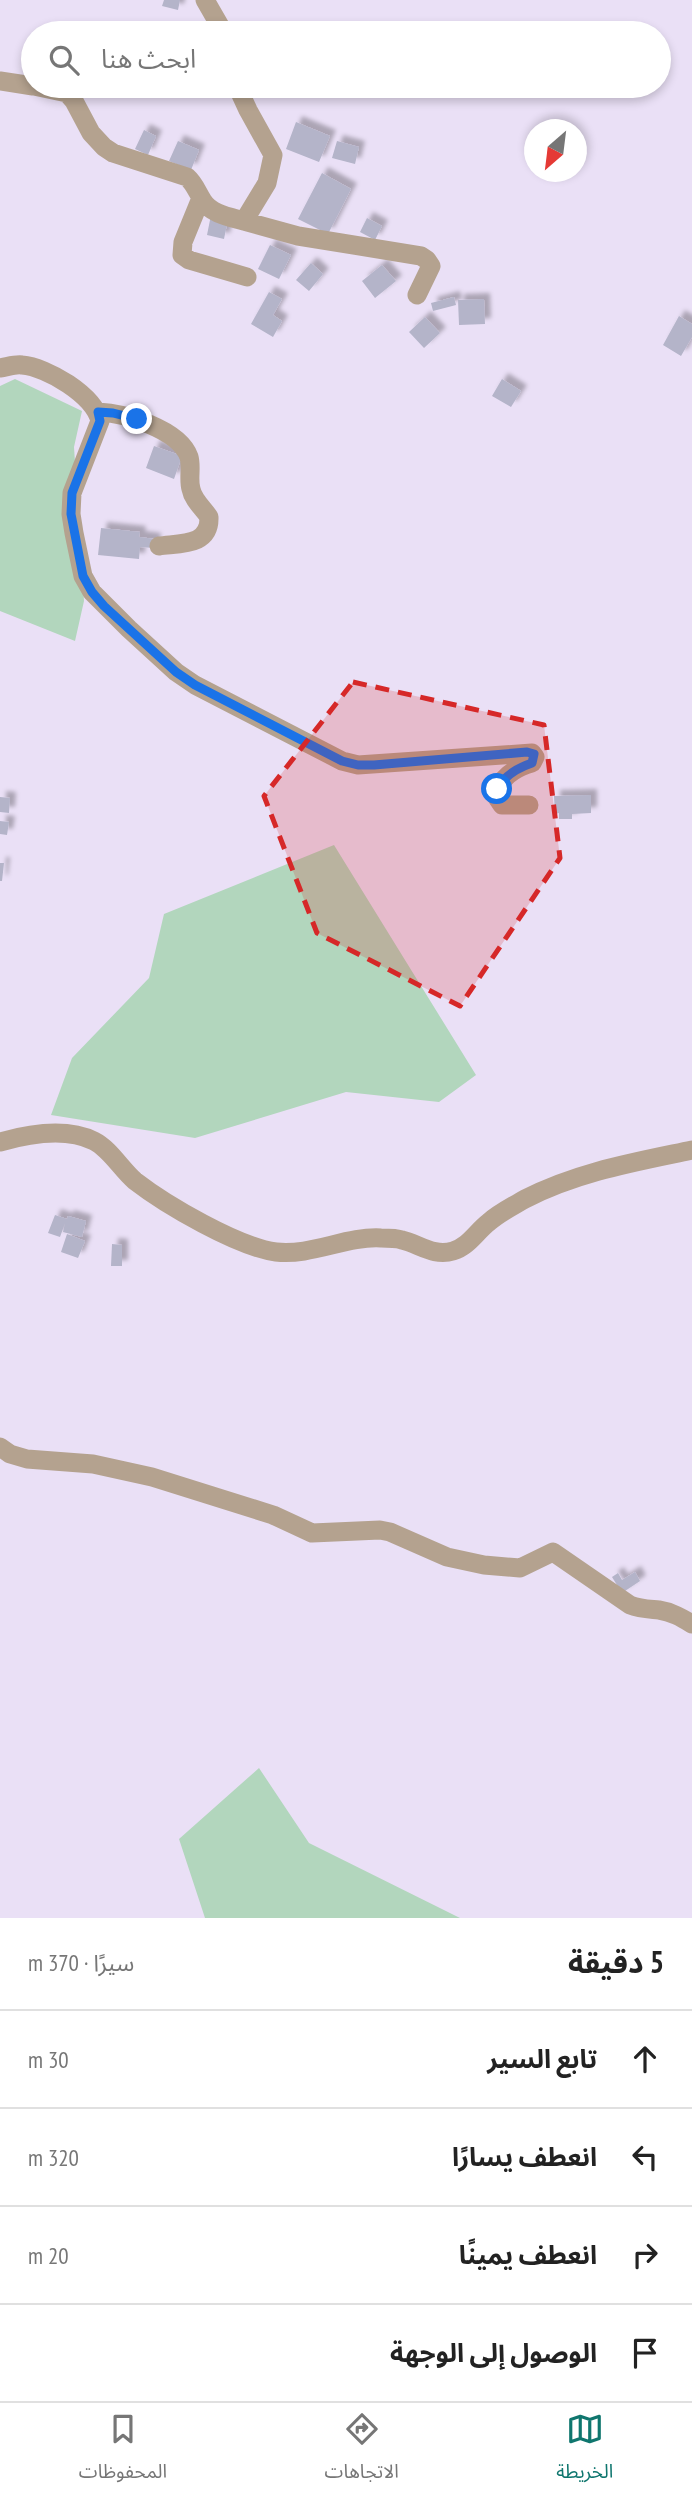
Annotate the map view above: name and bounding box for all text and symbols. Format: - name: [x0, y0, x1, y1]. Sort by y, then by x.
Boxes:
- search box: [21, 21, 671, 98]
- icon: search: [45, 41, 83, 79]
- text: ابحث هنا: [101, 42, 196, 75]
- north arrow: [524, 119, 587, 182]
- route end: [121, 403, 152, 434]
- route start: [481, 773, 512, 804]
- text: 5 دقيقة: [568, 1942, 664, 1981]
- text: سيرًا · 370 m: [28, 1948, 134, 1977]
- icon: ahead: [626, 2040, 664, 2078]
- text: تابع السير: [487, 2042, 597, 2075]
- text: 30 m: [28, 2045, 69, 2074]
- icon: left: [626, 2138, 664, 2176]
- text: انعطف يسارًا: [452, 2140, 597, 2173]
- text: 320 m: [28, 2143, 79, 2172]
- icon: right: [626, 2236, 664, 2274]
- text: انعطف يمينًا: [459, 2238, 597, 2271]
- text: 20 m: [28, 2241, 69, 2270]
- icon: arrive: [626, 2334, 664, 2372]
- text: الوصول إلى الوجهة: [390, 2336, 597, 2369]
- tab: المحفوظات: [79, 2410, 167, 2492]
- tab: الاتجاهات: [325, 2410, 399, 2492]
- tab: الخريطة: [556, 2410, 613, 2492]

